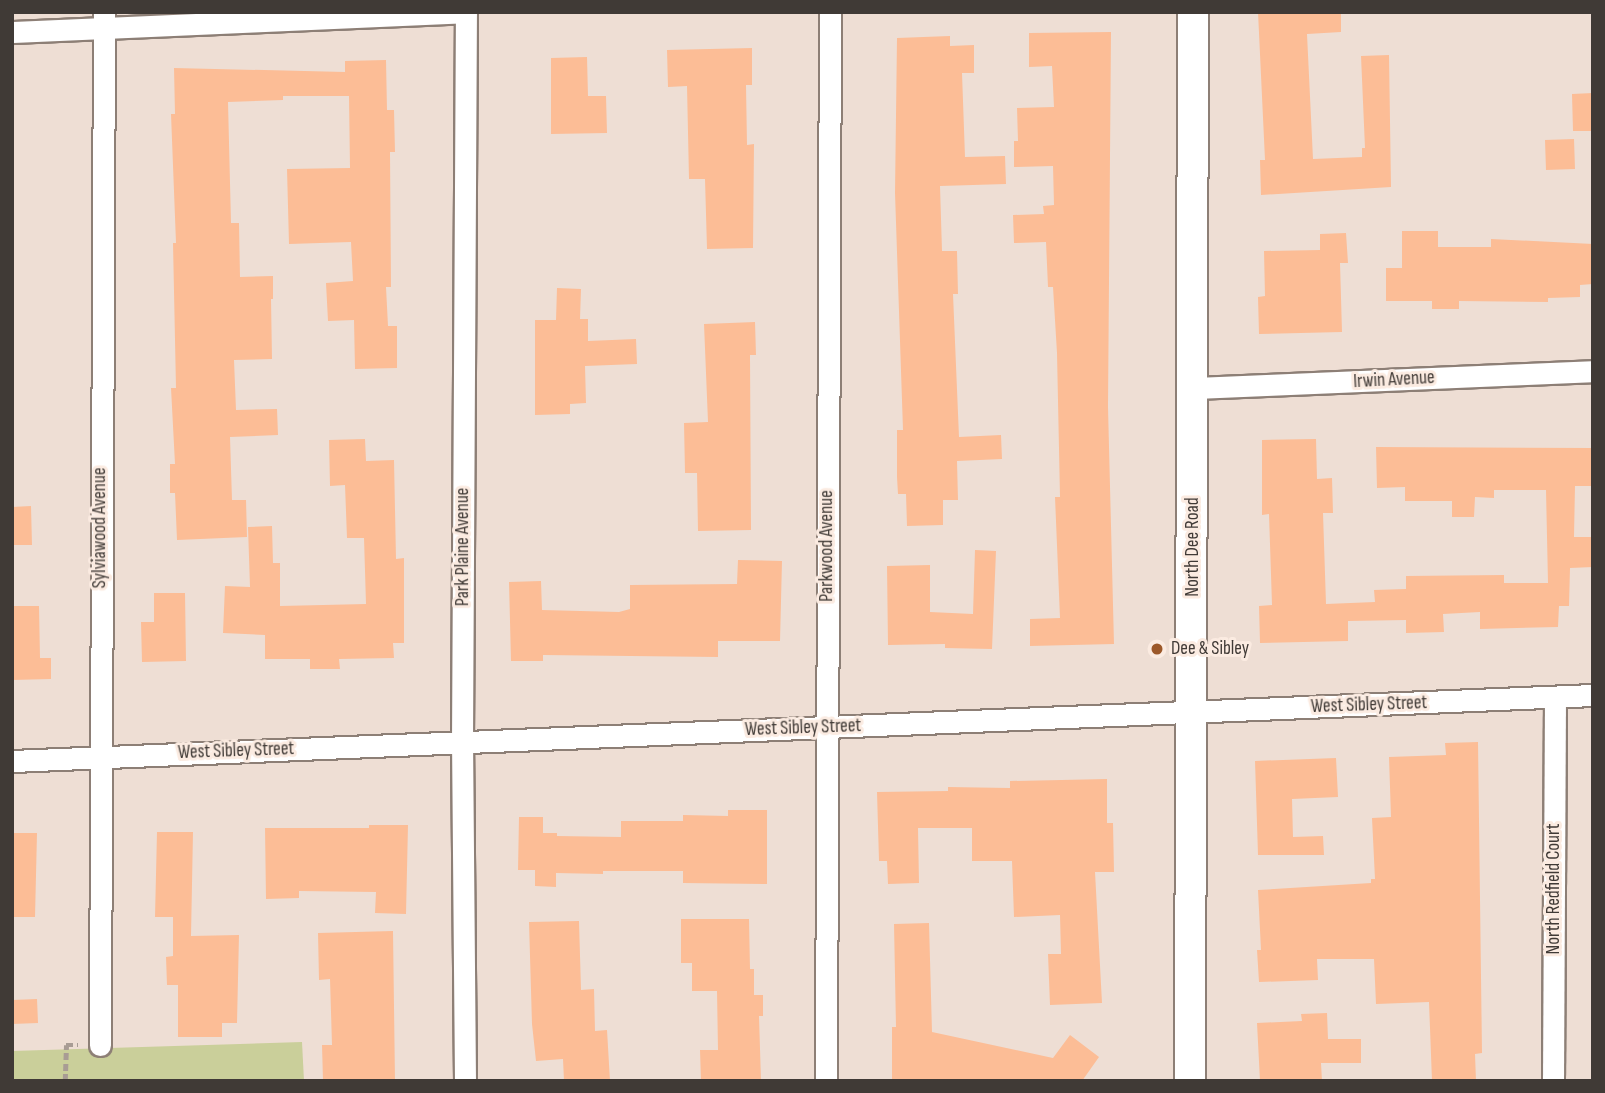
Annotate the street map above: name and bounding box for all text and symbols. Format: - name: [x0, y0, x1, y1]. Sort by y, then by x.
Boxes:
- street label: Irwin Avenue: [1353, 366, 1435, 394]
- street label: Sylviawood Avenue: [89, 468, 111, 588]
- street label: Park Plaine Avenue: [452, 488, 474, 606]
- street label: Parkwood Avenue: [816, 490, 838, 602]
- street label: North Dee Road: [1182, 497, 1204, 597]
- place label: Dee & Sibley: [1171, 638, 1249, 660]
- marker: Dee & Sibley: [1149, 641, 1165, 657]
- street label: West Sibley Street: [1310, 692, 1428, 718]
- street label: West Sibley Street: [744, 715, 862, 741]
- street label: West Sibley Street: [177, 738, 295, 764]
- street label: North Redfield Court: [1543, 823, 1565, 955]

